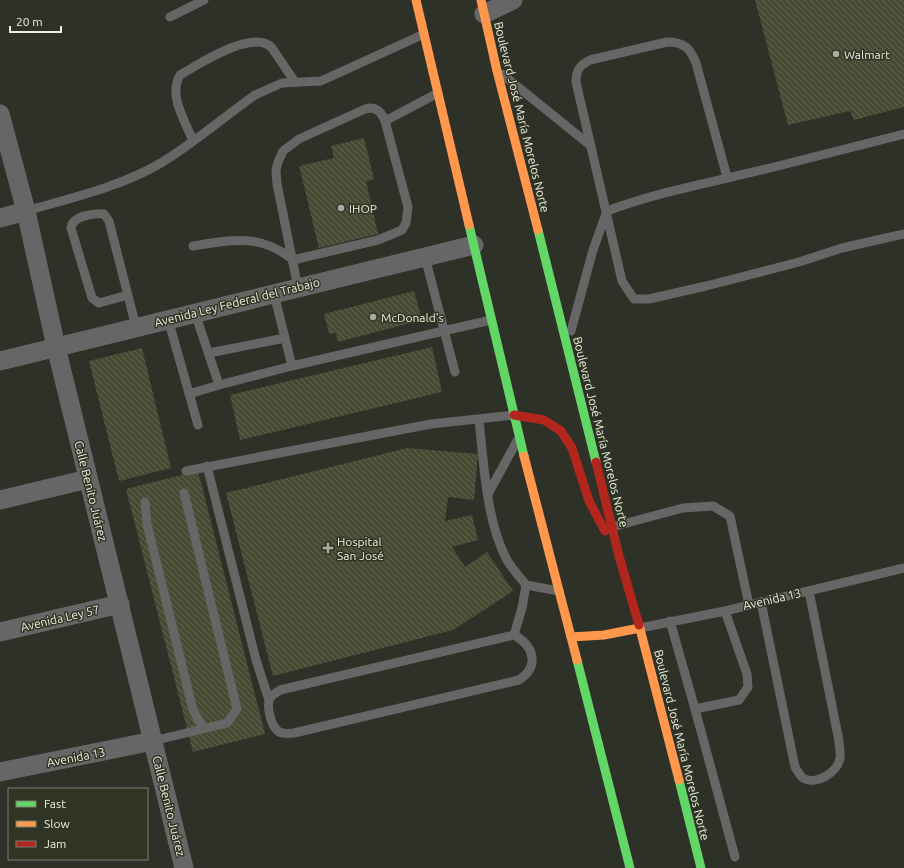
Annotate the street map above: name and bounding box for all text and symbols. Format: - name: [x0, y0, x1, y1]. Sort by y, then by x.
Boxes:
- scale bar: [10, 8, 61, 34]
- text: 20 m: [16, 15, 43, 28]
- street label: Boulevard José María Morelos Norte: [492, 20, 552, 214]
- place label: Walmart: [844, 48, 890, 61]
- marker: Walmart: [831, 49, 841, 59]
- place label: IHOP: [349, 202, 377, 215]
- marker: IHOP: [336, 203, 346, 213]
- street label: Avenida Ley Federal del Trabajo: [153, 275, 321, 329]
- place label: McDonald's: [381, 311, 444, 324]
- marker: McDonald's: [368, 312, 378, 322]
- street label: Boulevard José María Morelos Norte: [571, 335, 631, 529]
- street label: Calle Benito Juárez: [72, 439, 110, 543]
- place label: Hospital San José: [337, 535, 384, 562]
- marker: Hospital San José: [322, 542, 334, 554]
- street label: Avenida 13: [742, 586, 802, 612]
- street label: Avenida Ley 57: [19, 603, 101, 633]
- street label: Boulevard José María Morelos Norte: [652, 648, 712, 842]
- street label: Avenida 13: [46, 745, 106, 769]
- street label: Calle Benito Juárez: [150, 754, 188, 858]
- legend: [8, 788, 148, 860]
- text: Fast: [44, 797, 66, 810]
- text: Slow: [44, 817, 70, 830]
- text: Jam: [44, 837, 66, 850]

